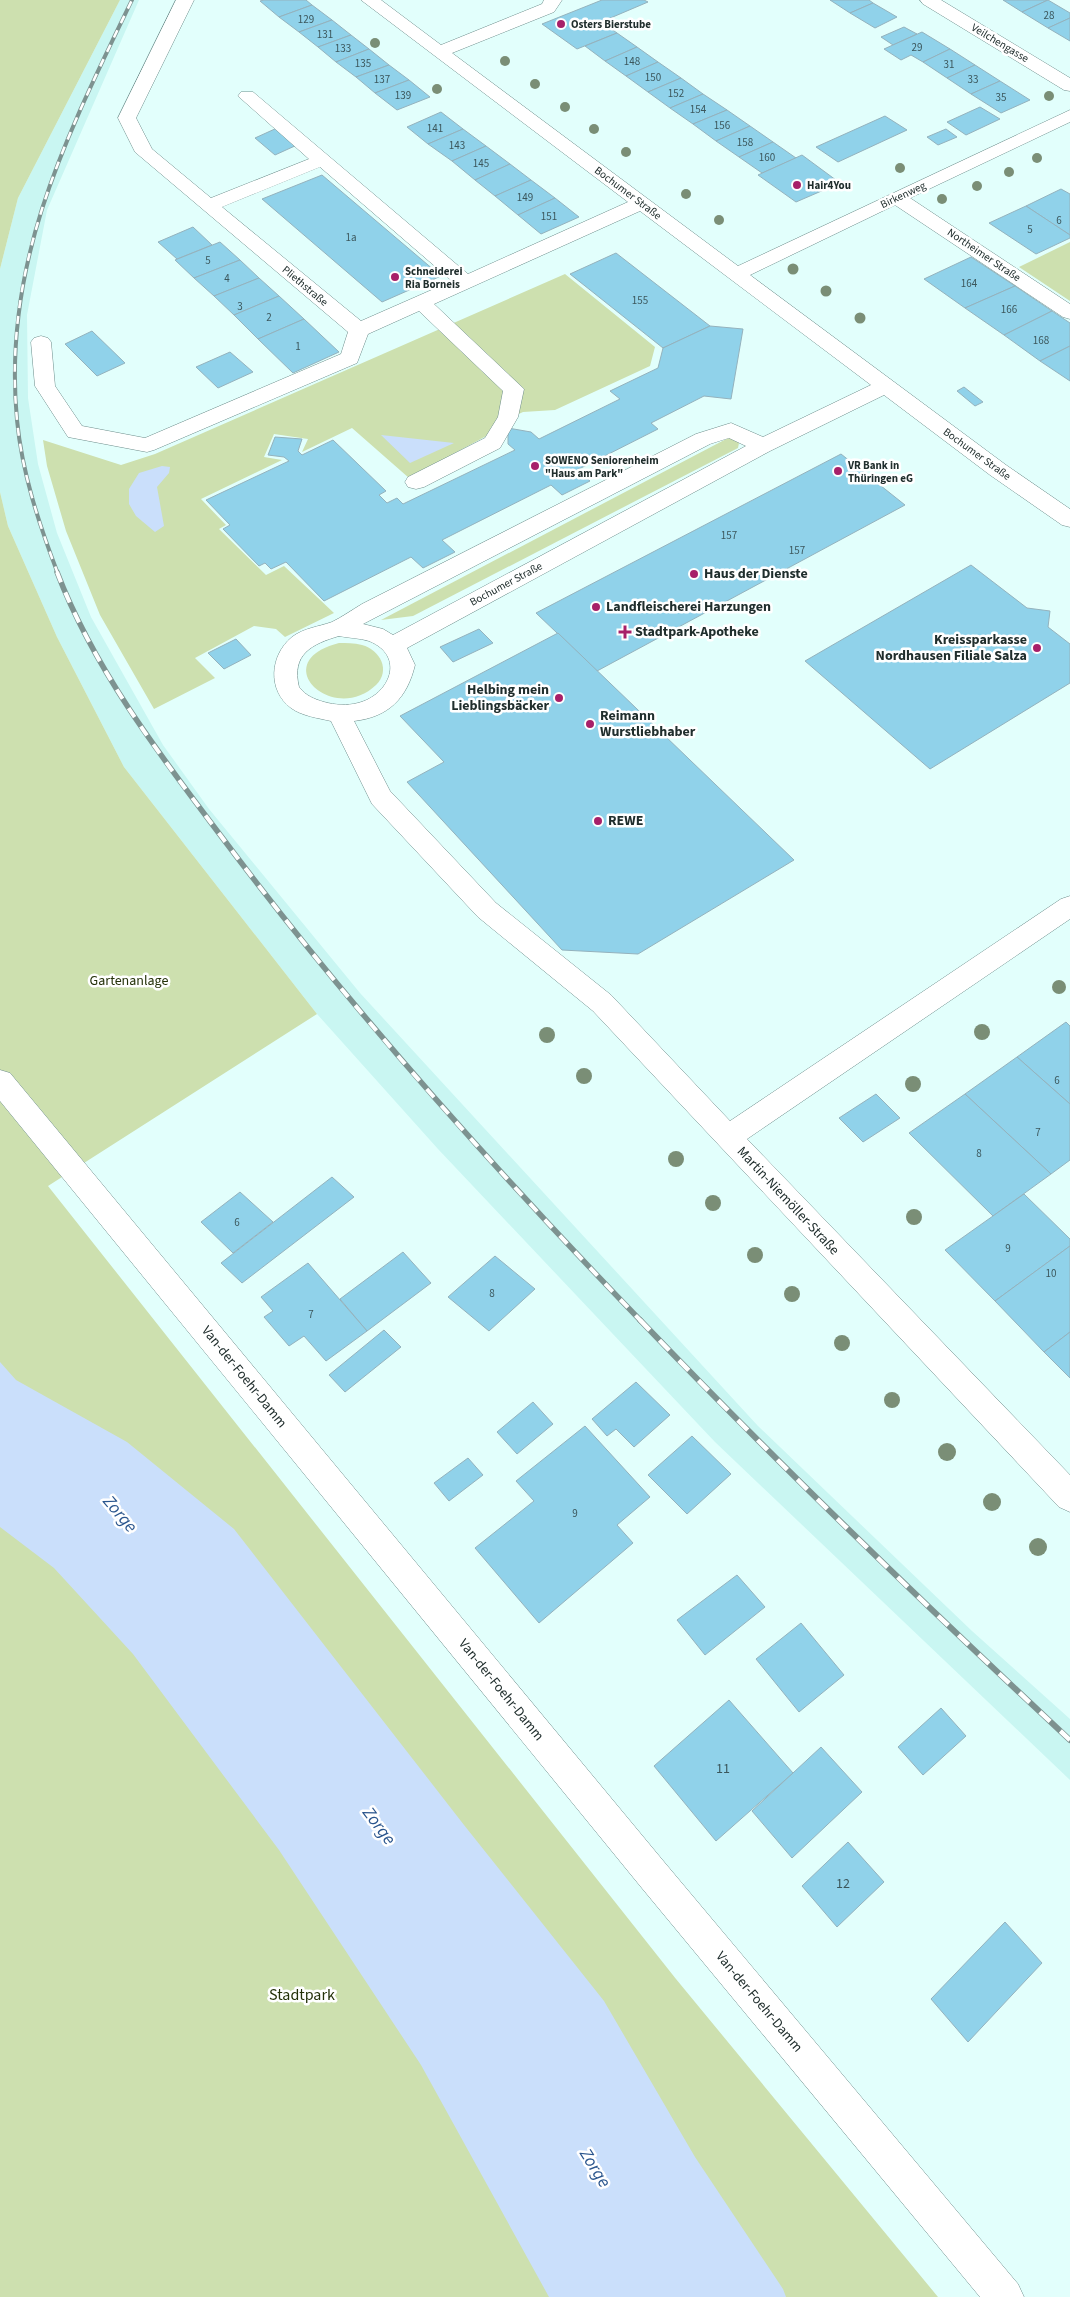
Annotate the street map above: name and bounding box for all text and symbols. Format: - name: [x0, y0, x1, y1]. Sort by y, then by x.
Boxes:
- house number: 28: [1044, 8, 1055, 23]
- house number: 129: [298, 12, 314, 27]
- place label: Osters Bierstube: [571, 17, 651, 32]
- marker: Osters Bierstube: [555, 18, 567, 30]
- street label: Veilchengasse: [968, 20, 1032, 66]
- house number: 131: [317, 27, 333, 42]
- house number: 29: [912, 40, 922, 55]
- house number: 133: [335, 41, 351, 56]
- house number: 148: [624, 54, 641, 69]
- house number: 135: [355, 56, 371, 71]
- house number: 31: [944, 57, 954, 72]
- house number: 150: [645, 70, 661, 85]
- house number: 137: [374, 72, 390, 87]
- house number: 33: [968, 72, 978, 87]
- house number: 152: [668, 86, 684, 101]
- house number: 139: [395, 88, 411, 103]
- house number: 35: [996, 90, 1006, 105]
- house number: 154: [690, 102, 707, 117]
- house number: 156: [714, 118, 731, 133]
- house number: 141: [427, 121, 443, 136]
- house number: 158: [737, 135, 754, 150]
- house number: 143: [449, 138, 465, 153]
- house number: 160: [759, 150, 775, 165]
- house number: 145: [473, 156, 489, 171]
- street label: Bochumer Straße: [591, 163, 665, 223]
- place label: Hair4You: [807, 178, 851, 193]
- street label: Birkenweg: [878, 178, 929, 212]
- marker: Hair4You: [791, 179, 803, 191]
- house number: 149: [517, 190, 533, 205]
- house number: 151: [541, 209, 557, 224]
- house number: 6: [1056, 213, 1062, 228]
- house number: 5: [1027, 222, 1033, 237]
- street label: Northeimer Straße: [944, 225, 1024, 285]
- house number: 1a: [345, 230, 357, 245]
- house number: 5: [205, 253, 211, 268]
- street label: Pliethstraße: [279, 262, 332, 310]
- place label: Schneiderei Ria Borneis: [405, 264, 463, 292]
- house number: 4: [224, 271, 230, 286]
- marker: Schneiderei Ria Borneis: [389, 271, 401, 283]
- house number: 164: [961, 276, 978, 291]
- house number: 155: [632, 293, 648, 308]
- house number: 3: [237, 299, 243, 314]
- house number: 166: [1001, 302, 1018, 317]
- house number: 2: [266, 310, 272, 325]
- house number: 168: [1033, 333, 1050, 348]
- house number: 1: [295, 339, 301, 354]
- street label: Bochumer Straße: [940, 424, 1014, 484]
- place label: SOWENO Seniorenheim "Haus am Park": [545, 453, 659, 481]
- place label: VR Bank in Thüringen eG: [847, 458, 913, 486]
- marker: SOWENO Seniorenheim "Haus am Park": [529, 460, 541, 472]
- marker: VR Bank in Thüringen eG: [832, 465, 844, 477]
- house number: 157: [721, 528, 737, 543]
- house number: 157: [789, 543, 805, 558]
- street label: Bochumer Straße: [467, 558, 545, 609]
- place label: Haus der Dienste: [704, 564, 808, 584]
- marker: Haus der Dienste: [688, 568, 700, 580]
- place label: Landfleischerei Harzungen: [606, 597, 771, 617]
- marker: Landfleischerei Harzungen: [590, 601, 602, 613]
- place label: Stadtpark-Apotheke: [635, 622, 759, 642]
- marker: Stadtpark-Apotheke: [619, 626, 631, 638]
- place label: Kreissparkasse Nordhausen Filiale Salza: [876, 630, 1027, 666]
- marker: Kreissparkasse Nordhausen Filiale Salza: [1031, 642, 1043, 654]
- place label: Helbing mein Lieblingsbäcker: [451, 680, 549, 716]
- marker: Helbing mein Lieblingsbäcker: [553, 692, 565, 704]
- place label: Reimann Wurstliebhaber: [600, 706, 696, 742]
- marker: Reimann Wurstliebhaber: [584, 718, 596, 730]
- place label: REWE: [608, 811, 643, 831]
- marker: REWE: [592, 815, 604, 827]
- park label: Gartenanlage: [90, 971, 168, 991]
- house number: 6: [1054, 1073, 1060, 1088]
- house number: 7: [1035, 1125, 1041, 1140]
- street label: Martin-Niemöller-Straße: [732, 1142, 844, 1260]
- house number: 8: [976, 1146, 982, 1161]
- house number: 6: [234, 1215, 240, 1230]
- house number: 9: [1005, 1241, 1011, 1256]
- house number: 10: [1046, 1266, 1056, 1281]
- house number: 8: [489, 1286, 495, 1301]
- house number: 7: [308, 1307, 314, 1322]
- street label: Van-der-Foehr-Damm: [197, 1322, 291, 1432]
- water label: Zorge: [96, 1489, 143, 1538]
- house number: 9: [572, 1506, 578, 1521]
- street label: Van-der-Foehr-Damm: [454, 1635, 548, 1745]
- house number: 11: [716, 1759, 730, 1779]
- water label: Zorge: [356, 1801, 402, 1851]
- house number: 12: [836, 1874, 850, 1894]
- street label: Van-der-Foehr-Damm: [711, 1947, 807, 2057]
- park label: Stadtpark: [269, 1984, 335, 2006]
- water label: Zorge: [573, 2143, 617, 2193]

